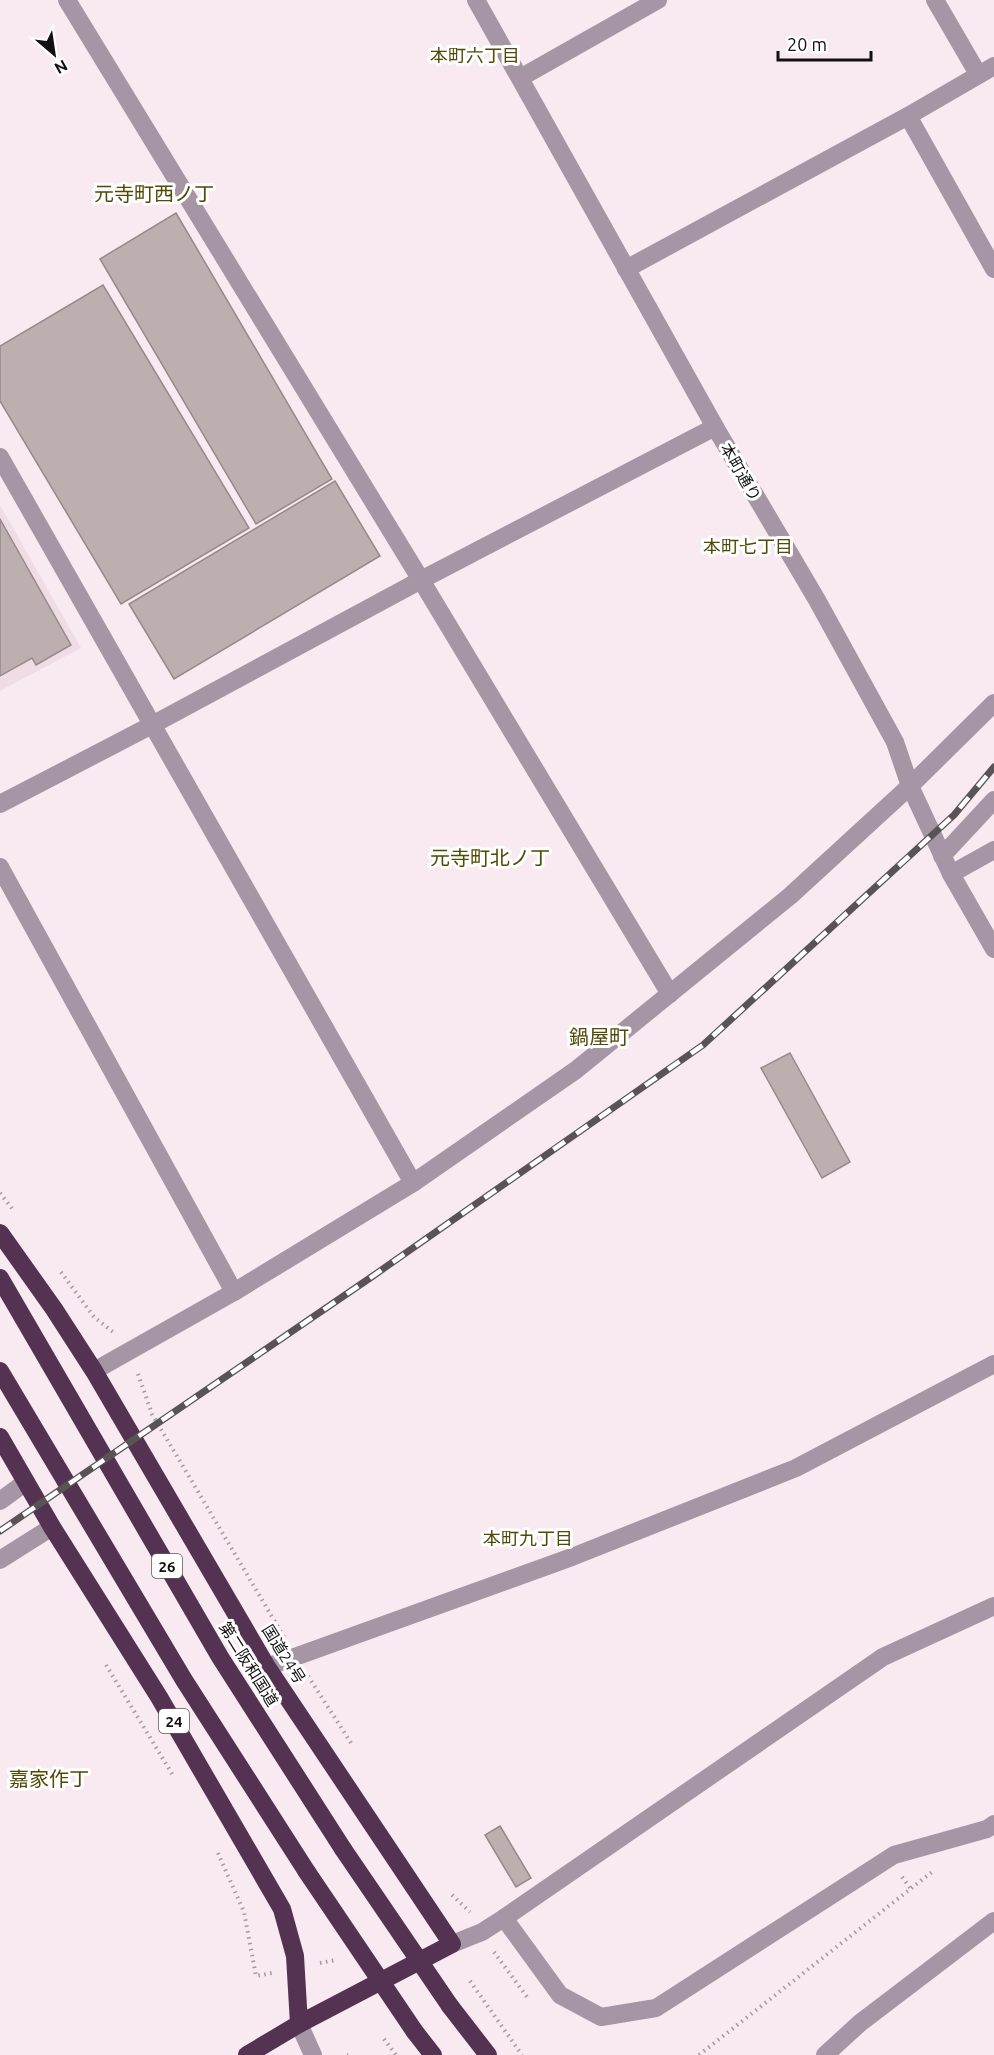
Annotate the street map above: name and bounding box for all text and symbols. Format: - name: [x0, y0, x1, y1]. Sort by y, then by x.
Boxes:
- north arrow: [24, 24, 84, 84]
- scale bar: [778, 24, 871, 62]
- text: 20 m: [787, 34, 827, 54]
- district label: 本町六丁目: [430, 45, 520, 65]
- text: N: [52, 56, 71, 78]
- district label: 元寺町西ノ丁: [94, 182, 214, 205]
- street label: 本町通り: [717, 440, 765, 504]
- district label: 本町七丁目: [703, 536, 793, 556]
- district label: 元寺町北ノ丁: [430, 846, 550, 869]
- district label: 鍋屋町: [569, 1025, 629, 1048]
- district label: 本町九丁目: [483, 1528, 573, 1548]
- road number: 26: [152, 1554, 182, 1578]
- street label: 第二阪和国道: [216, 1619, 282, 1709]
- street label: 国道24号: [259, 1621, 309, 1687]
- road number: 24: [159, 1709, 189, 1733]
- district label: 嘉家作丁: [9, 1767, 89, 1790]

